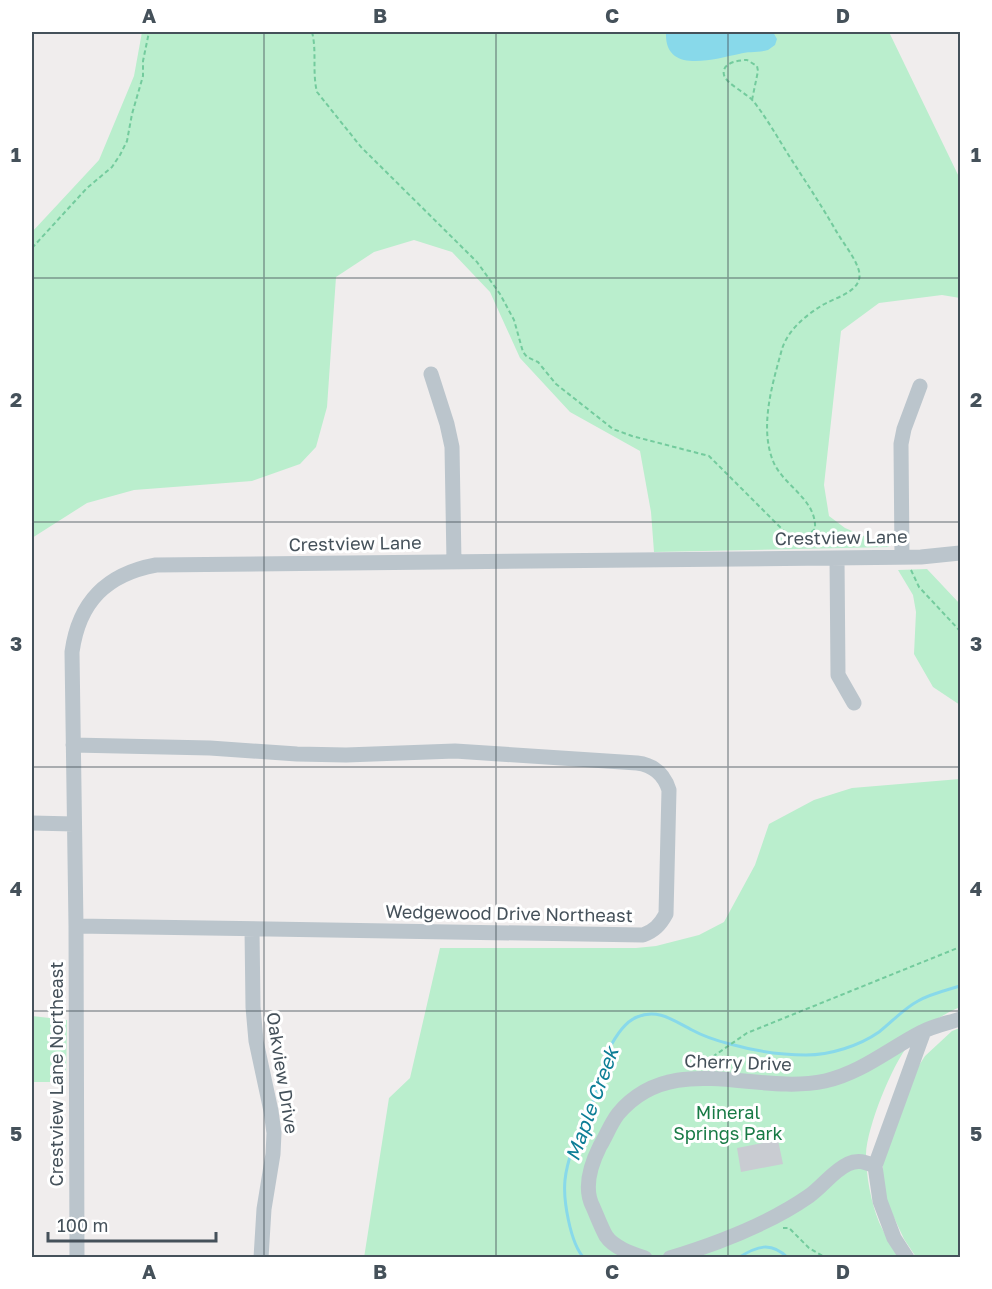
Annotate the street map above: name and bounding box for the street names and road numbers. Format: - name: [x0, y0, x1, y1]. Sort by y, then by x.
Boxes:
- street label: Crestview Lane: [774, 525, 908, 549]
- street label: Crestview Lane: [288, 531, 422, 555]
- street label: Wedgewood Drive Northeast: [385, 900, 633, 926]
- street label: Crestview Lane Northeast: [45, 962, 67, 1186]
- street label: Oakview Drive: [263, 1011, 303, 1135]
- street label: Cherry Drive: [684, 1049, 792, 1075]

